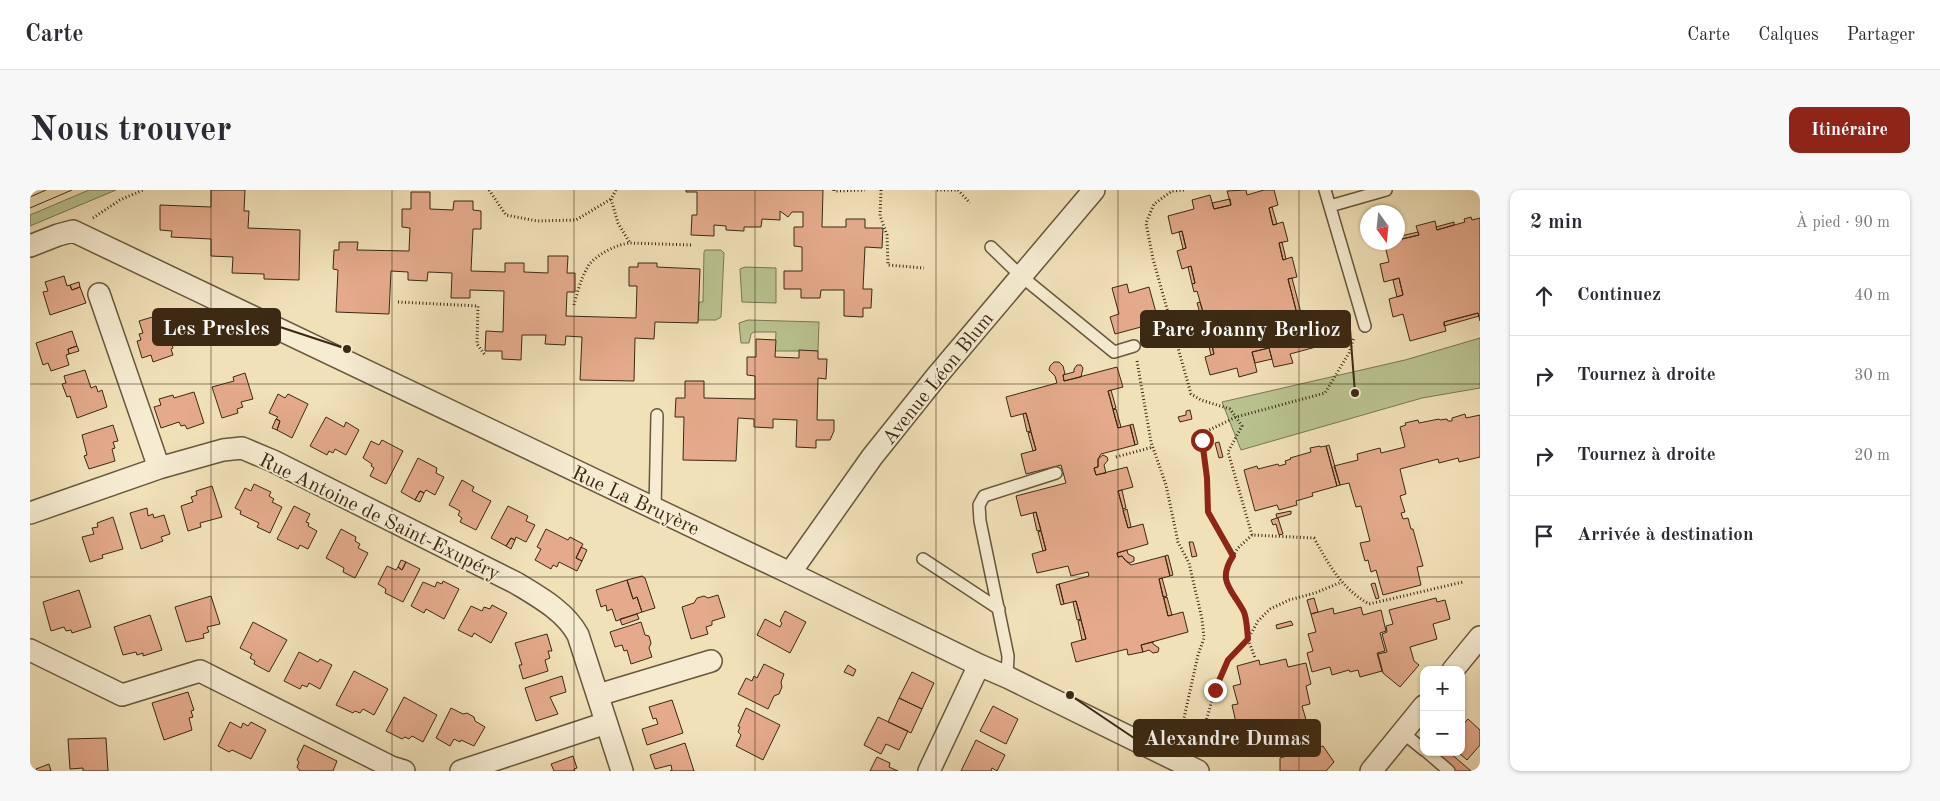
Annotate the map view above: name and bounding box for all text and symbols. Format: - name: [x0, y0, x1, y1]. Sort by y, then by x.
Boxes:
- text: Carte: [25, 23, 84, 47]
- text: Carte: [1687, 26, 1730, 44]
- text: Calques: [1758, 26, 1819, 44]
- text: Partager: [1847, 26, 1915, 44]
- button: Itinéraire: [1789, 107, 1910, 153]
- text: Nous trouver: [30, 113, 232, 148]
- north arrow: [1360, 205, 1405, 250]
- text: 2 min: [1530, 212, 1583, 233]
- text: À pied · 90 m: [1796, 215, 1890, 231]
- icon: ahead: [1530, 282, 1558, 310]
- text: Continuez: [1577, 286, 1661, 305]
- text: 40 m: [1854, 288, 1890, 304]
- callout: Les Presles: [153, 309, 280, 345]
- street label: Avenue Léon Blum: [879, 309, 998, 449]
- callout: Parc Joanny Berlioz: [1141, 311, 1350, 347]
- text: Les Presles: [162, 319, 270, 340]
- text: Parc Joanny Berlioz: [1152, 320, 1341, 341]
- icon: right: [1530, 362, 1558, 390]
- text: Tournez à droite: [1577, 366, 1716, 385]
- text: 30 m: [1854, 368, 1890, 384]
- route start: [1191, 429, 1214, 452]
- icon: right: [1530, 442, 1558, 470]
- text: Tournez à droite: [1577, 446, 1716, 465]
- text: 20 m: [1854, 448, 1890, 464]
- street label: Rue Antoine de Saint-Exupéry: [256, 451, 503, 585]
- street label: Rue La Bruyère: [568, 464, 702, 540]
- icon: arrive: [1530, 522, 1558, 550]
- text: Arrivée à destination: [1577, 526, 1753, 545]
- map controls: [1420, 666, 1465, 756]
- button: +: [1420, 666, 1465, 711]
- route end: [1204, 679, 1227, 702]
- button: −: [1420, 711, 1465, 756]
- callout: Alexandre Dumas: [1134, 720, 1320, 756]
- text: Alexandre Dumas: [1144, 729, 1310, 750]

